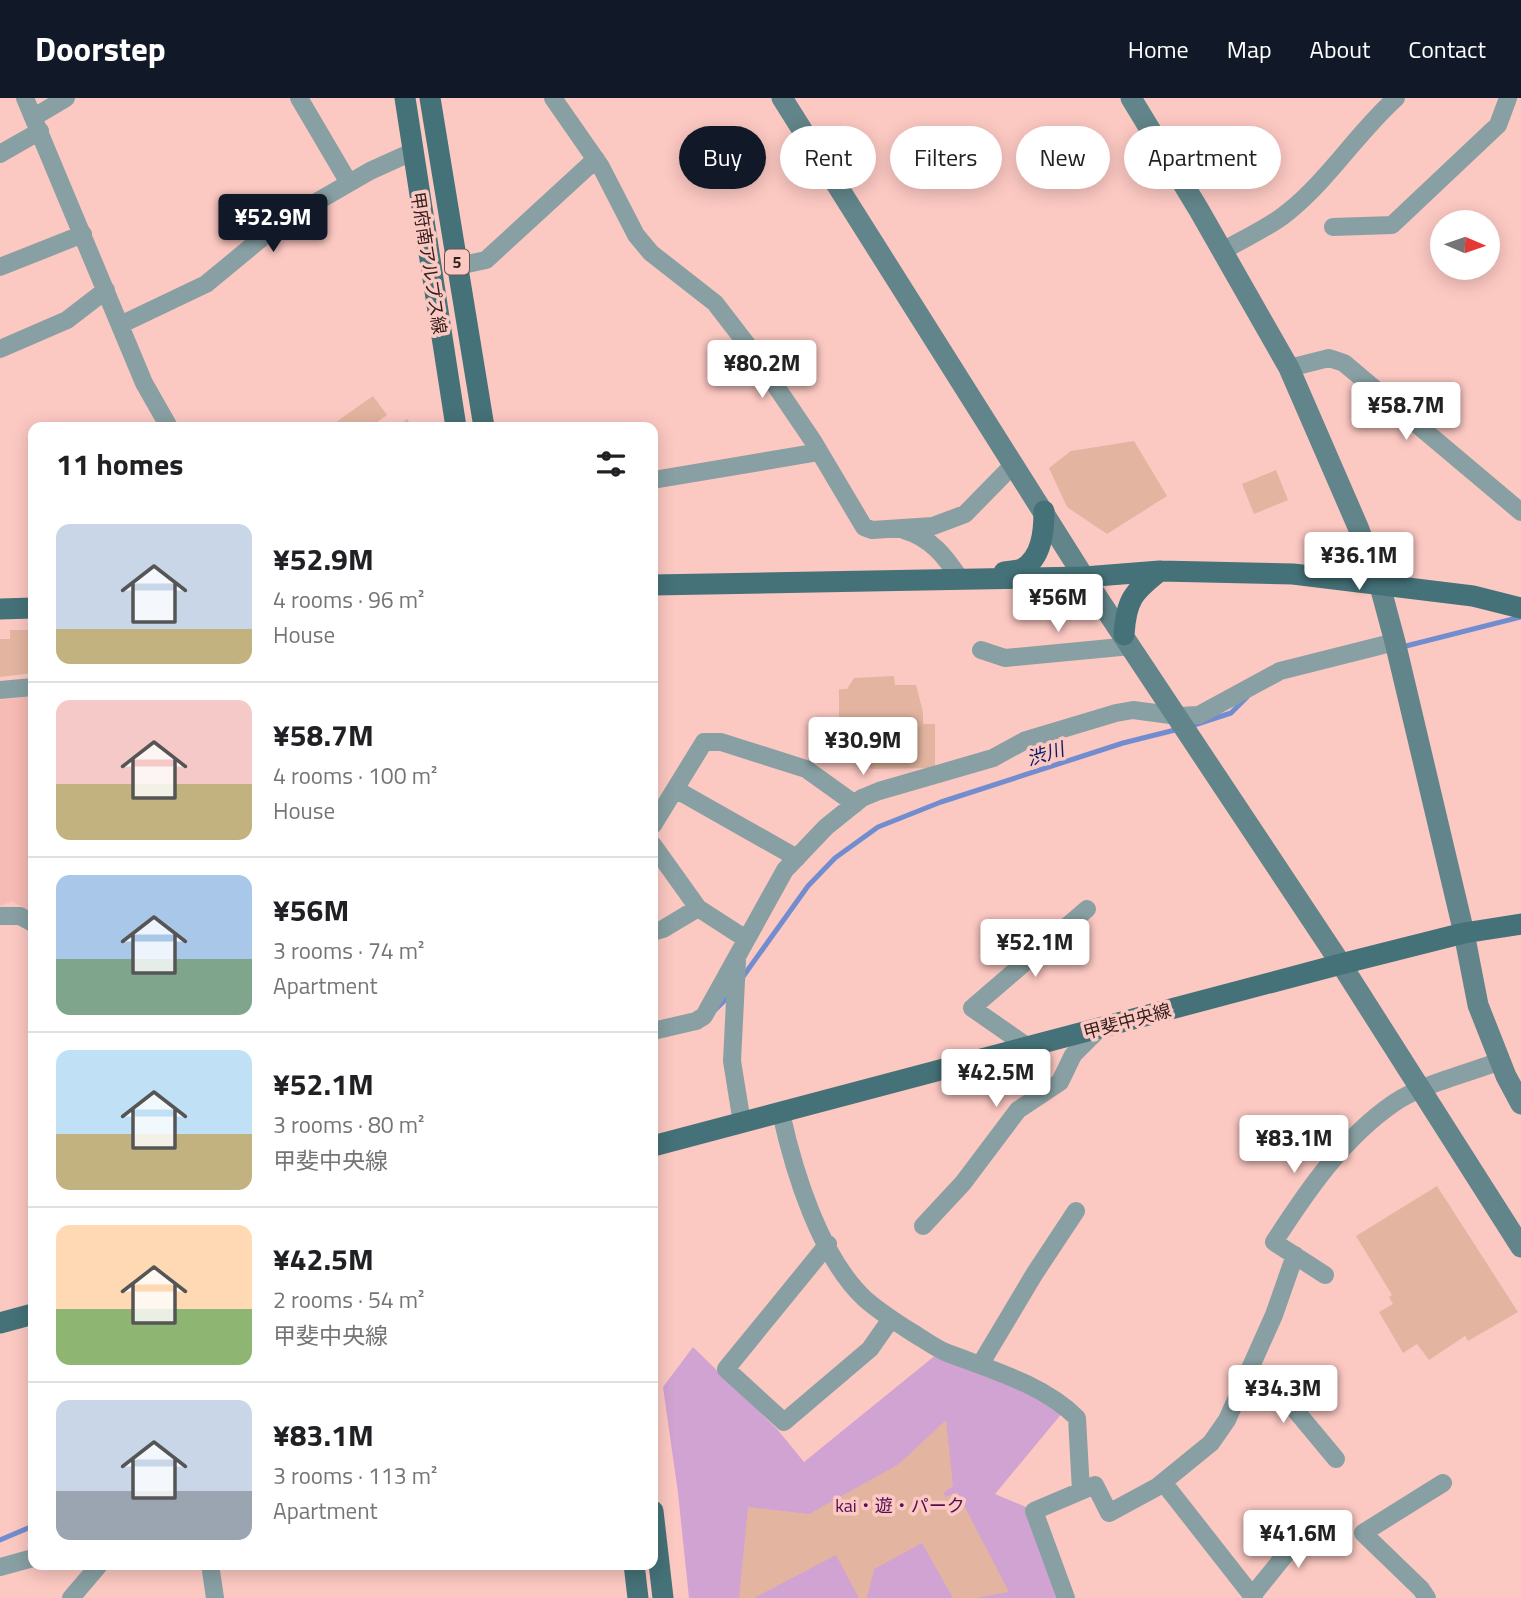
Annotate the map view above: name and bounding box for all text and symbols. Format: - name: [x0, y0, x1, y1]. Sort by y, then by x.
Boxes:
- text: Doorstep: [35, 24, 166, 74]
- text: Home: [1128, 31, 1189, 67]
- text: Map: [1227, 31, 1272, 67]
- text: About: [1310, 31, 1370, 67]
- text: Contact: [1408, 31, 1486, 67]
- chip: Buy: [679, 126, 766, 189]
- chip: Rent: [780, 126, 876, 189]
- chip: Filters: [890, 126, 1002, 189]
- chip: New: [1016, 126, 1110, 189]
- chip: Apartment: [1124, 126, 1281, 189]
- street label: 甲府南アルプス線: [404, 190, 454, 336]
- pin: ¥52.9M: [216, 194, 330, 254]
- text: ¥52.9M: [234, 199, 312, 234]
- north arrow: [1430, 210, 1500, 280]
- map controls: [1430, 210, 1500, 280]
- road number: 5: [445, 250, 469, 274]
- pin: ¥80.2M: [705, 341, 819, 400]
- text: ¥80.2M: [723, 345, 801, 380]
- pin: ¥58.7M: [1349, 382, 1463, 442]
- text: ¥58.7M: [1367, 387, 1445, 422]
- text: 11 homes: [56, 441, 183, 487]
- icon: filters: [592, 445, 630, 483]
- pin: ¥36.1M: [1302, 532, 1416, 592]
- text: ¥52.9M: [273, 536, 374, 582]
- text: ¥36.1M: [1320, 537, 1398, 572]
- icon: home: [112, 552, 196, 636]
- pin: ¥56M: [1017, 574, 1099, 634]
- text: ¥56M: [1029, 579, 1087, 614]
- text: 4 rooms · 96 m²: [273, 582, 424, 617]
- text: House: [273, 617, 335, 652]
- text: ¥58.7M: [273, 712, 374, 758]
- pin: ¥30.9M: [806, 718, 920, 777]
- text: ¥30.9M: [824, 722, 902, 757]
- icon: home: [112, 728, 196, 812]
- water label: 渋川: [1023, 733, 1069, 772]
- text: 4 rooms · 100 m²: [273, 758, 437, 793]
- text: House: [273, 793, 335, 828]
- text: ¥56M: [273, 887, 349, 933]
- icon: home: [112, 903, 196, 987]
- pin: ¥52.1M: [978, 920, 1092, 979]
- text: ¥52.1M: [996, 924, 1074, 959]
- text: 3 rooms · 74 m²: [273, 933, 424, 968]
- text: Apartment: [273, 968, 378, 1003]
- street label: 甲斐中央線: [1080, 996, 1174, 1046]
- pin: ¥42.5M: [939, 1049, 1053, 1109]
- text: ¥42.5M: [957, 1054, 1035, 1089]
- text: ¥52.1M: [273, 1061, 374, 1107]
- icon: home: [112, 1078, 196, 1162]
- text: 3 rooms · 80 m²: [273, 1107, 424, 1142]
- pin: ¥83.1M: [1237, 1116, 1351, 1175]
- text: ¥83.1M: [1255, 1120, 1333, 1155]
- text: 甲斐中央線: [273, 1143, 388, 1178]
- text: ¥42.5M: [273, 1236, 374, 1282]
- icon: home: [112, 1253, 196, 1337]
- text: 2 rooms · 54 m²: [273, 1282, 424, 1317]
- text: 甲斐中央線: [273, 1318, 388, 1353]
- pin: ¥34.3M: [1226, 1366, 1340, 1425]
- text: ¥34.3M: [1244, 1370, 1322, 1405]
- text: ¥83.1M: [273, 1412, 374, 1458]
- icon: home: [112, 1428, 196, 1512]
- text: 3 rooms · 113 m²: [273, 1458, 437, 1493]
- park label: kai・遊・パーク: [835, 1492, 965, 1519]
- text: Apartment: [273, 1493, 378, 1528]
- pin: ¥41.6M: [1241, 1510, 1355, 1570]
- text: ¥41.6M: [1259, 1515, 1337, 1550]

